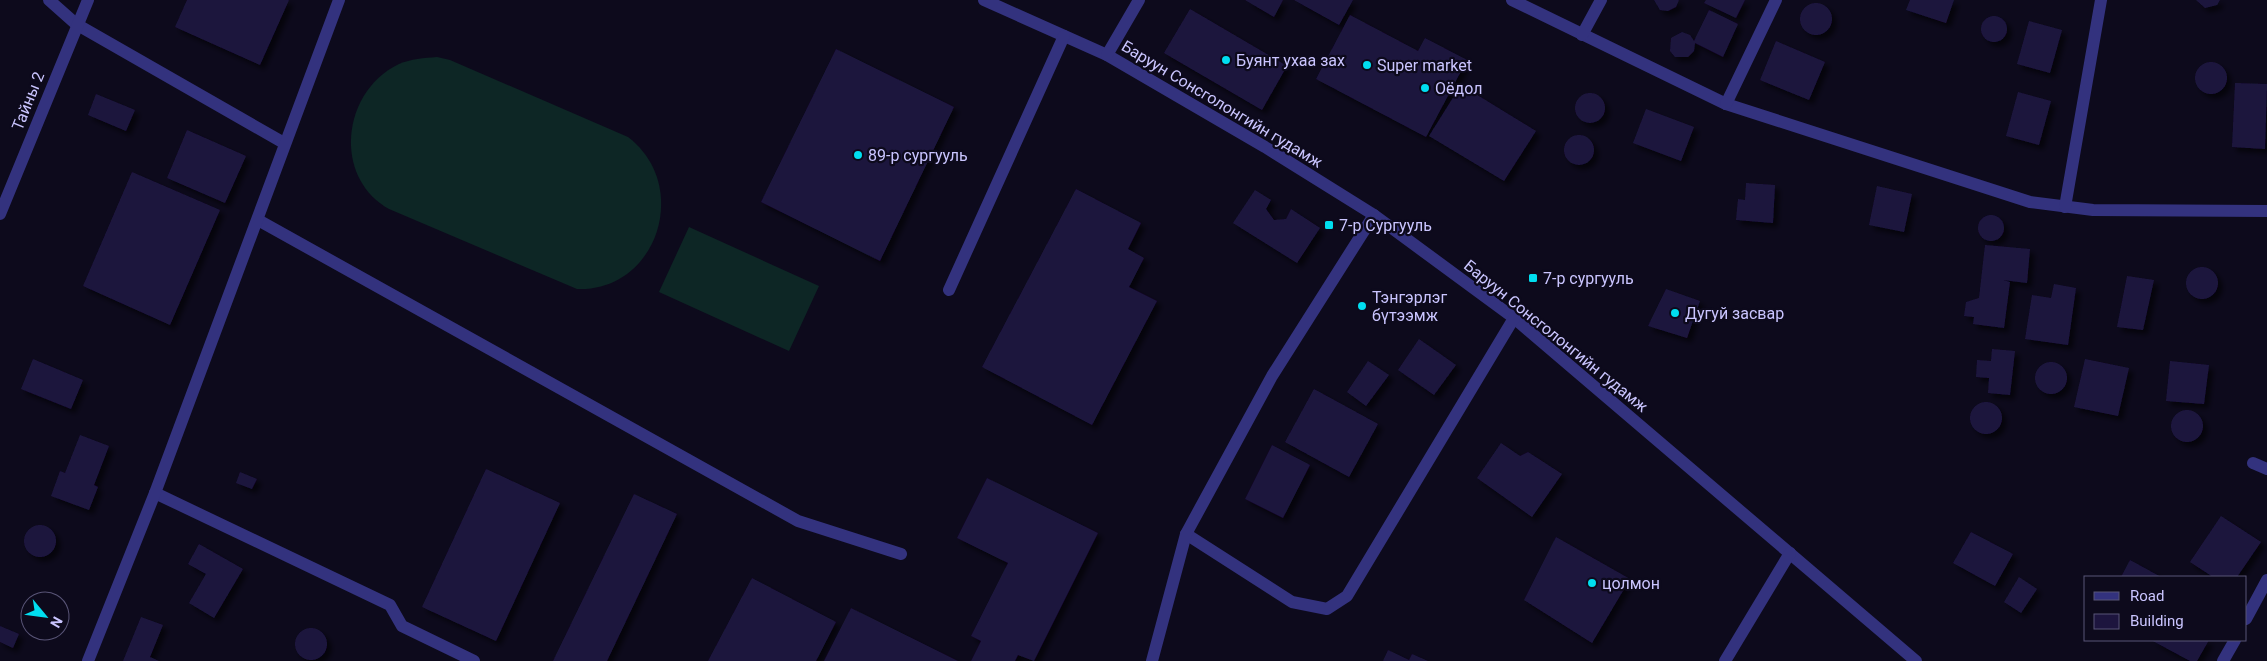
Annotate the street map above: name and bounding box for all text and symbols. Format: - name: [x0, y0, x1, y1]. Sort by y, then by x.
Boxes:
- street label: Баруун Сонсголонгийн гудамж: [1118, 36, 1327, 172]
- place label: Буянт ухаа зах: [1236, 51, 1345, 70]
- marker: Буянт ухаа зах: [1220, 54, 1232, 66]
- place label: Super market: [1377, 56, 1472, 75]
- marker: Super market: [1361, 59, 1373, 71]
- street label: Тайны 2: [8, 69, 48, 133]
- place label: Оёдол: [1435, 79, 1482, 98]
- marker: Оёдол: [1419, 82, 1431, 94]
- place label: 89-р сургууль: [868, 146, 968, 165]
- marker: 89-р сургууль: [852, 149, 864, 161]
- place label: 7-р Сургууль: [1339, 216, 1432, 235]
- marker: 7-р Сургууль: [1323, 219, 1335, 231]
- street label: Баруун Сонсголонгийн гудамж: [1460, 256, 1652, 417]
- place label: 7-р сургууль: [1543, 269, 1634, 288]
- marker: 7-р сургууль: [1527, 272, 1539, 284]
- place label: Тэнгэрлэг бүтээмж: [1372, 288, 1447, 325]
- marker: Тэнгэрлэг бүтээмж: [1356, 300, 1368, 312]
- place label: Дугуй засвар: [1685, 304, 1784, 323]
- marker: Дугуй засвар: [1669, 307, 1681, 319]
- place label: цолмон: [1602, 574, 1660, 593]
- legend: [2084, 576, 2247, 641]
- marker: цолмон: [1586, 577, 1598, 589]
- text: Road: [2130, 587, 2164, 605]
- north arrow: [20, 591, 70, 641]
- text: Building: [2130, 612, 2184, 630]
- text: N: [47, 614, 66, 631]

